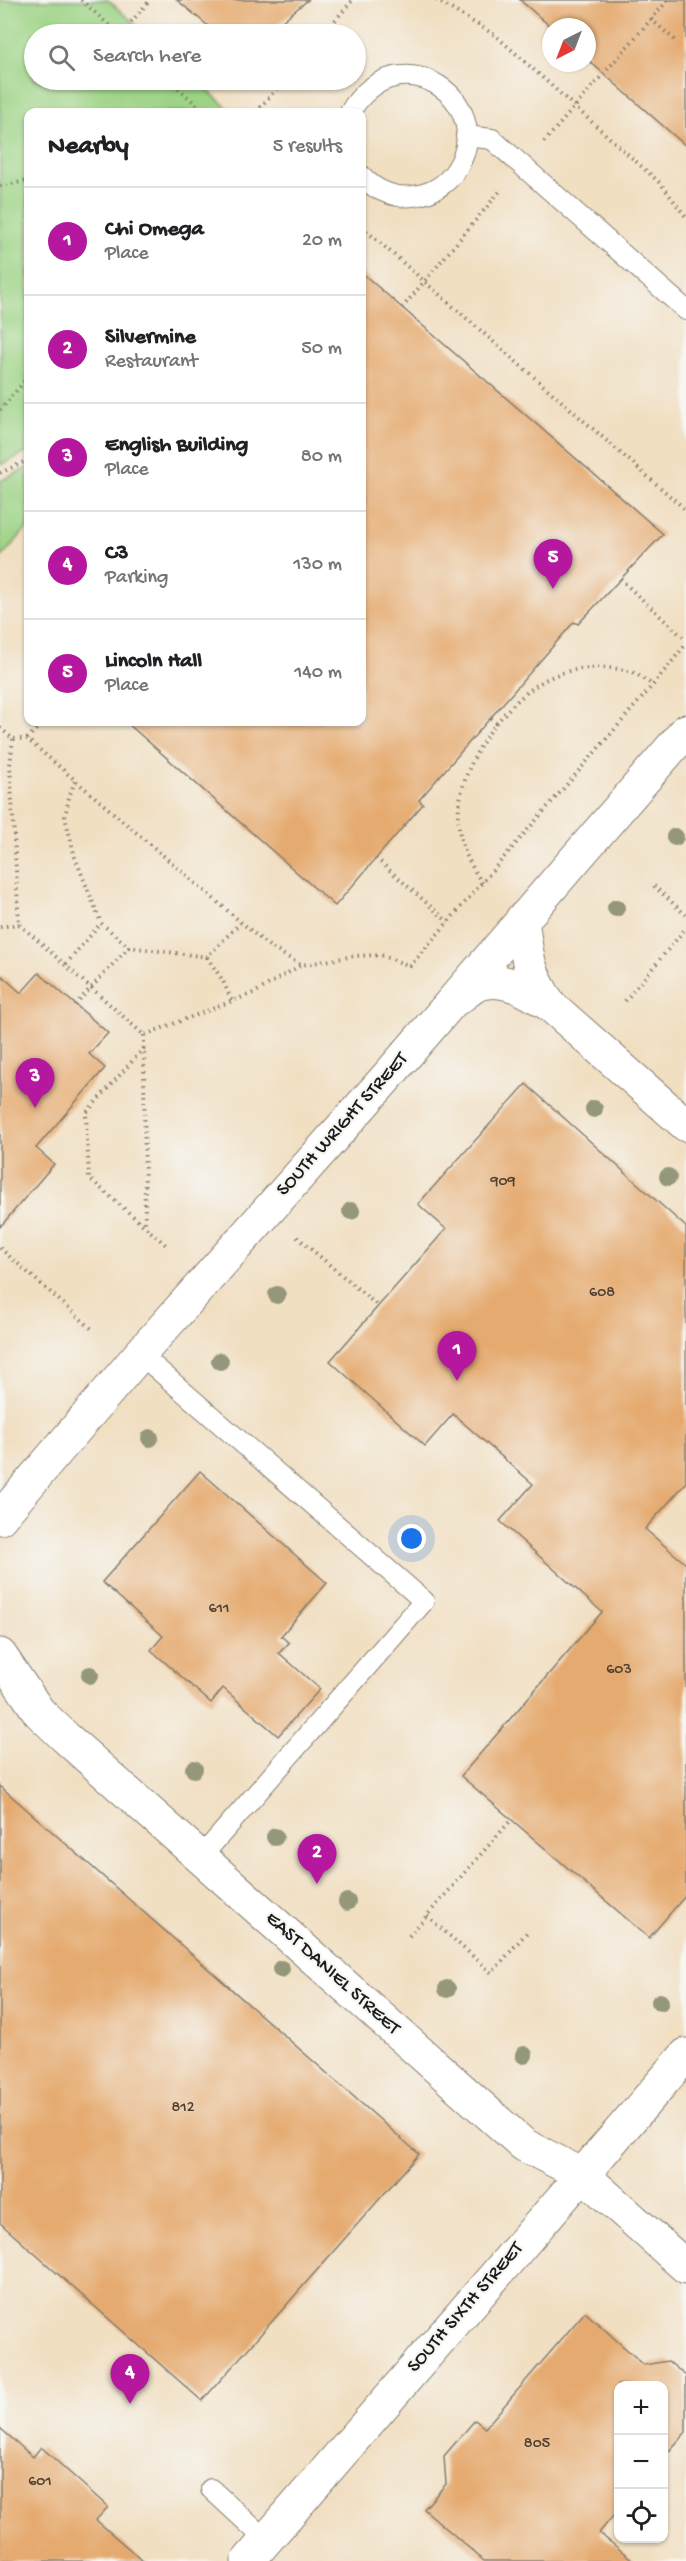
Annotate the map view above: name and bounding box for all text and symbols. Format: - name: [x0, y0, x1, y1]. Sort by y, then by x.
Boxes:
- north arrow: [542, 18, 596, 72]
- search box: [24, 24, 366, 90]
- icon: search: [45, 41, 78, 74]
- text: Search here: [93, 44, 201, 70]
- text: Nearby: [48, 132, 129, 163]
- text: 5 results: [273, 136, 342, 159]
- text: Chi Omega: [105, 217, 204, 243]
- text: 1: [63, 230, 72, 253]
- text: 20 m: [302, 230, 342, 253]
- text: Place: [105, 243, 149, 266]
- text: Silvermine: [105, 325, 196, 351]
- text: 2: [63, 338, 72, 361]
- text: 50 m: [301, 338, 342, 361]
- text: Restaurant: [105, 351, 198, 374]
- text: English Building: [105, 433, 248, 459]
- text: 3: [62, 446, 73, 469]
- text: 80 m: [301, 446, 342, 469]
- text: Place: [105, 459, 149, 482]
- pin: 5: [534, 540, 572, 589]
- text: C3: [105, 541, 128, 567]
- text: 4: [63, 554, 72, 577]
- text: 130 m: [293, 554, 342, 577]
- text: Parking: [105, 567, 168, 590]
- text: Lincoln Hall: [105, 649, 202, 675]
- text: 5: [62, 662, 73, 685]
- text: 140 m: [294, 662, 342, 685]
- text: Place: [105, 675, 149, 698]
- street label: SOUTH WRIGHT STREET: [272, 1047, 414, 1202]
- pin: 3: [15, 1058, 54, 1108]
- house number: 909: [489, 1173, 516, 1192]
- house number: 608: [589, 1284, 615, 1303]
- pin: 1: [438, 1332, 476, 1381]
- your location: [397, 1524, 426, 1553]
- house number: 611: [208, 1600, 230, 1619]
- house number: 603: [606, 1661, 632, 1680]
- pin: 2: [298, 1834, 336, 1884]
- street label: EAST DANIEL STREET: [260, 1907, 405, 2041]
- house number: 812: [171, 2099, 195, 2118]
- street label: SOUTH SIXTH STREET: [403, 2237, 530, 2378]
- pin: 4: [110, 2354, 150, 2404]
- map controls: [614, 2381, 668, 2543]
- button: +: [614, 2381, 668, 2435]
- house number: 805: [524, 2435, 550, 2454]
- button: −: [614, 2435, 668, 2489]
- house number: 601: [28, 2473, 52, 2492]
- button: locate: [614, 2489, 668, 2543]

